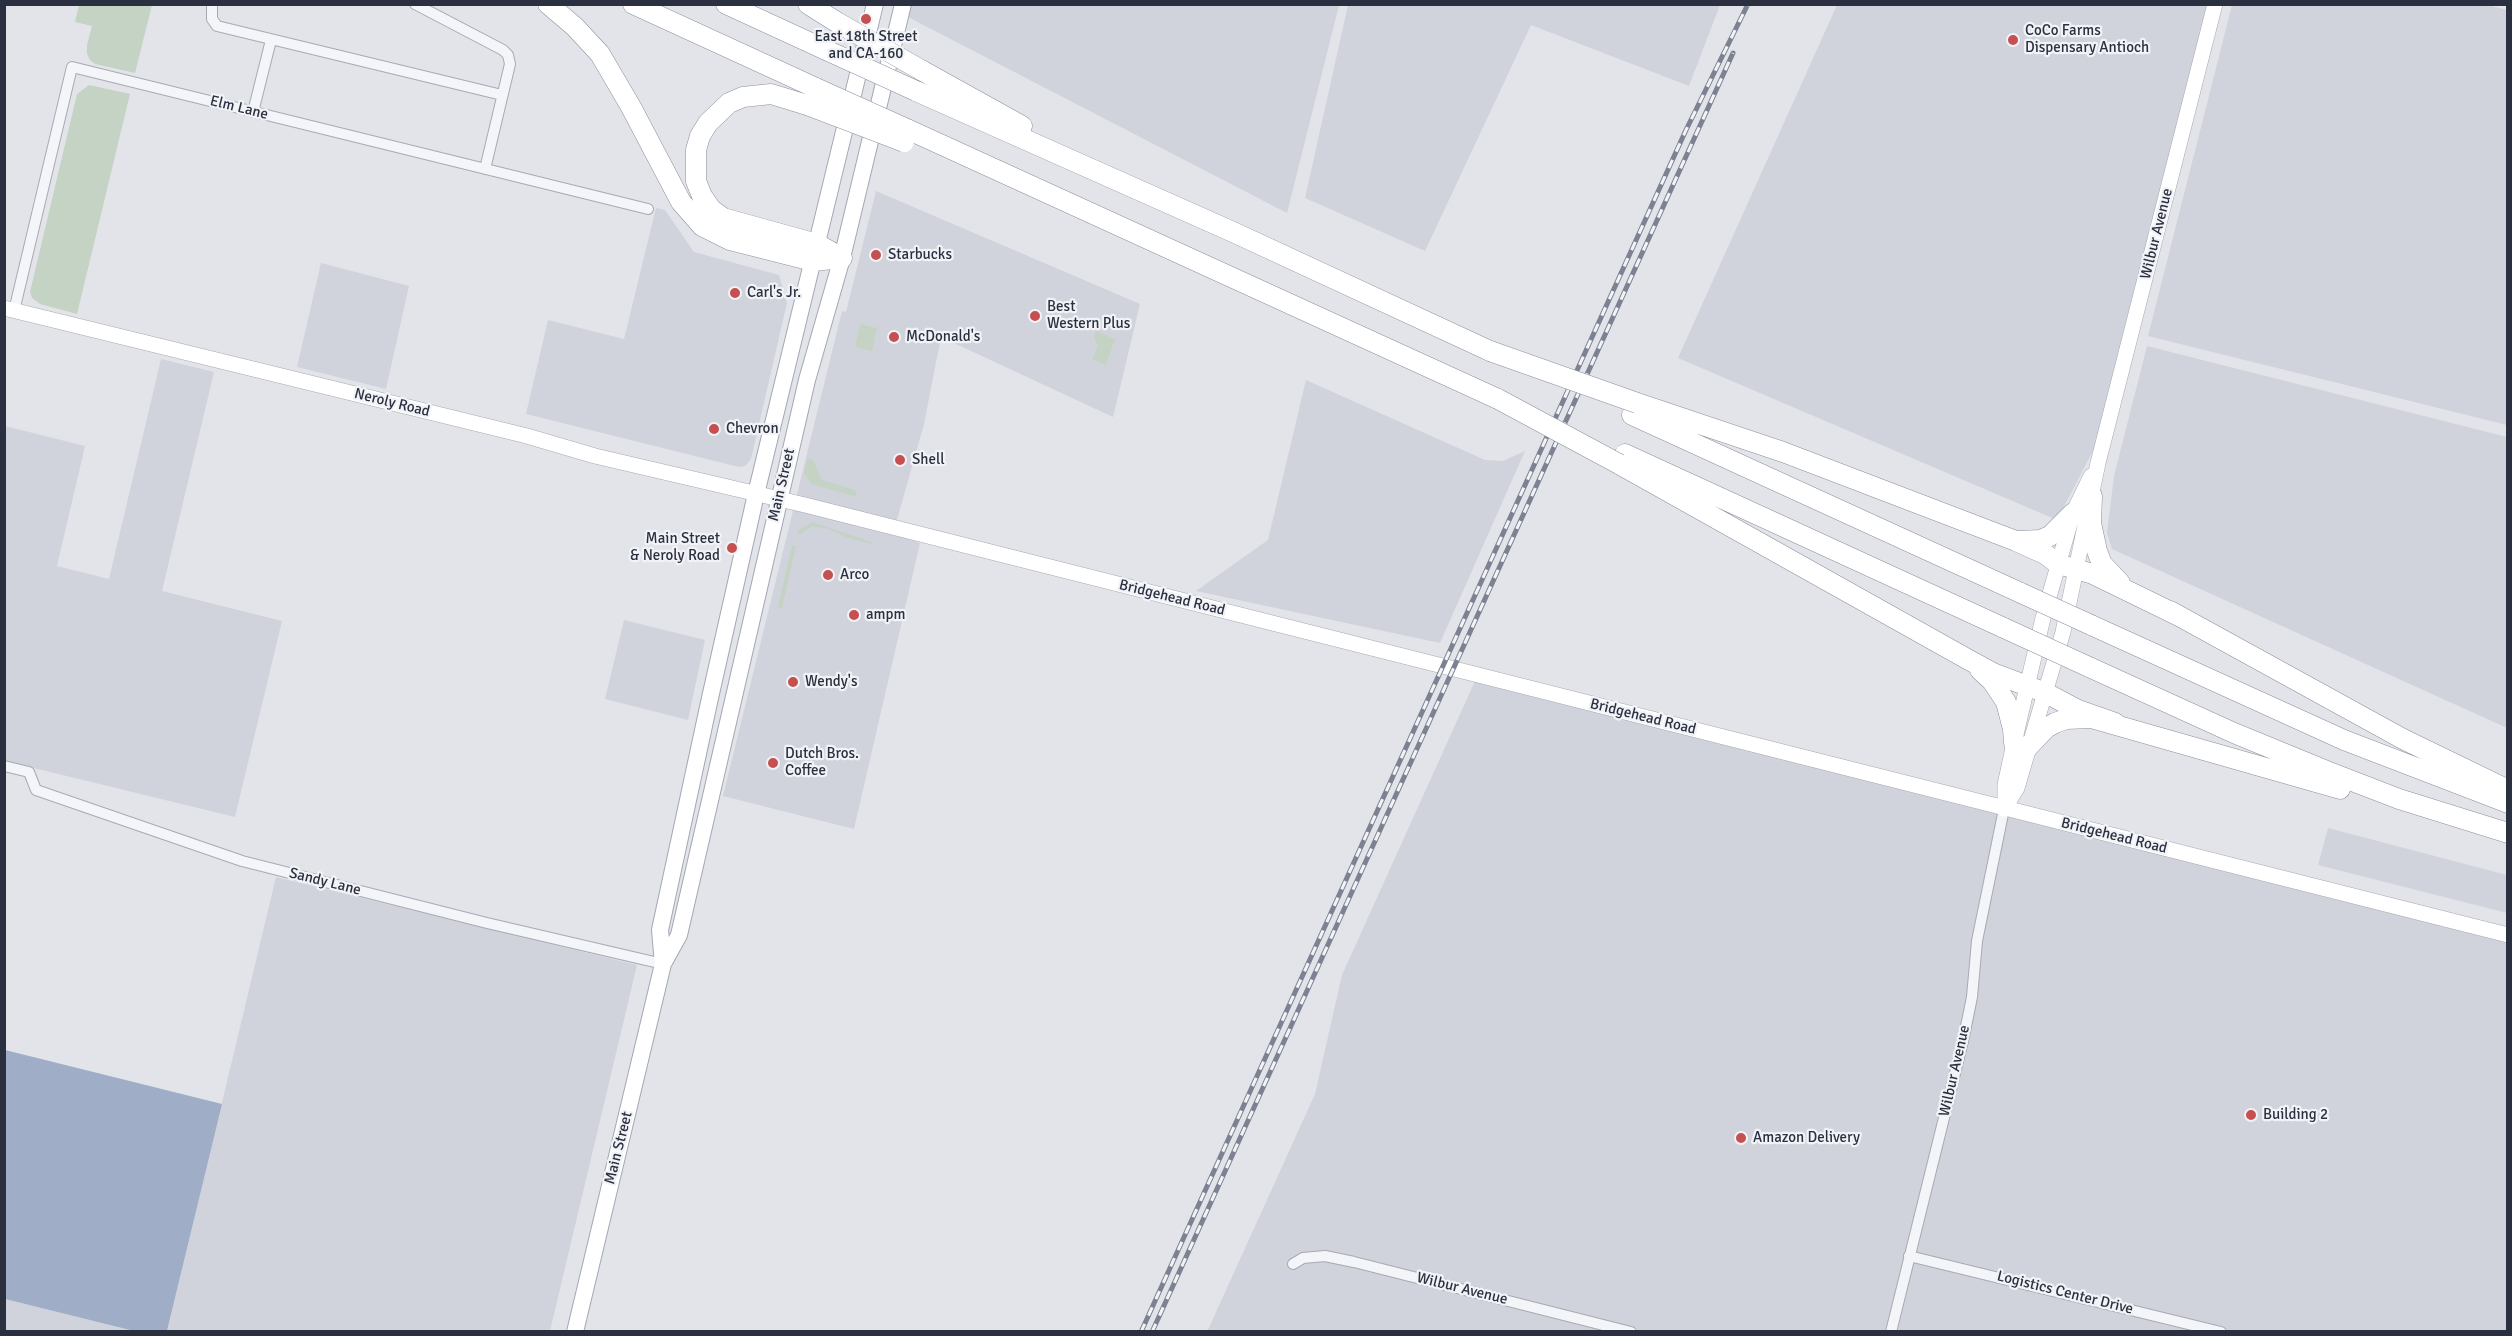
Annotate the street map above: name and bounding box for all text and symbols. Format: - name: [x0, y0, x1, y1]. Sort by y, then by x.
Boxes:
- marker: East 18th Street and CA-160: [859, 12, 873, 26]
- place label: CoCo Farms Dispensary Antioch: [2025, 22, 2149, 57]
- place label: East 18th Street and CA-160: [814, 28, 918, 63]
- marker: CoCo Farms Dispensary Antioch: [2006, 33, 2020, 47]
- street label: Elm Lane: [208, 92, 270, 124]
- street label: Wilbur Avenue: [2137, 187, 2177, 281]
- place label: Starbucks: [888, 246, 952, 264]
- marker: Starbucks: [869, 248, 883, 262]
- place label: Carl's Jr.: [747, 284, 801, 302]
- marker: Carl's Jr.: [728, 286, 742, 300]
- place label: Best Western Plus: [1047, 298, 1130, 333]
- marker: Best Western Plus: [1028, 309, 1042, 323]
- place label: McDonald's: [906, 328, 980, 346]
- marker: McDonald's: [887, 330, 901, 344]
- street label: Neroly Road: [352, 385, 432, 421]
- place label: Chevron: [726, 420, 779, 438]
- marker: Chevron: [707, 422, 721, 436]
- street label: Main Street: [765, 447, 799, 523]
- place label: Shell: [912, 451, 945, 469]
- marker: Shell: [893, 453, 907, 467]
- place label: Main Street & Neroly Road: [630, 530, 720, 565]
- marker: Main Street & Neroly Road: [725, 541, 739, 555]
- place label: Arco: [840, 566, 869, 584]
- marker: Arco: [821, 568, 835, 582]
- street label: Bridgehead Road: [1117, 576, 1227, 620]
- place label: ampm: [866, 606, 905, 624]
- marker: ampm: [847, 608, 861, 622]
- place label: Wendy's: [805, 673, 857, 691]
- marker: Wendy's: [786, 675, 800, 689]
- street label: Bridgehead Road: [1588, 695, 1698, 739]
- place label: Dutch Bros. Coffee: [785, 745, 859, 780]
- marker: Dutch Bros. Coffee: [766, 756, 780, 770]
- street label: Bridgehead Road: [2059, 814, 2169, 858]
- street label: Sandy Lane: [287, 864, 363, 900]
- street label: Wilbur Avenue: [1936, 1024, 1974, 1118]
- place label: Building 2: [2263, 1106, 2328, 1124]
- marker: Building 2: [2244, 1108, 2258, 1122]
- street label: Main Street: [601, 1110, 637, 1186]
- place label: Amazon Delivery: [1753, 1129, 1860, 1147]
- marker: Amazon Delivery: [1734, 1131, 1748, 1145]
- street label: Logistics Center Drive: [1995, 1267, 2135, 1319]
- street label: Wilbur Avenue: [1415, 1269, 1509, 1309]

